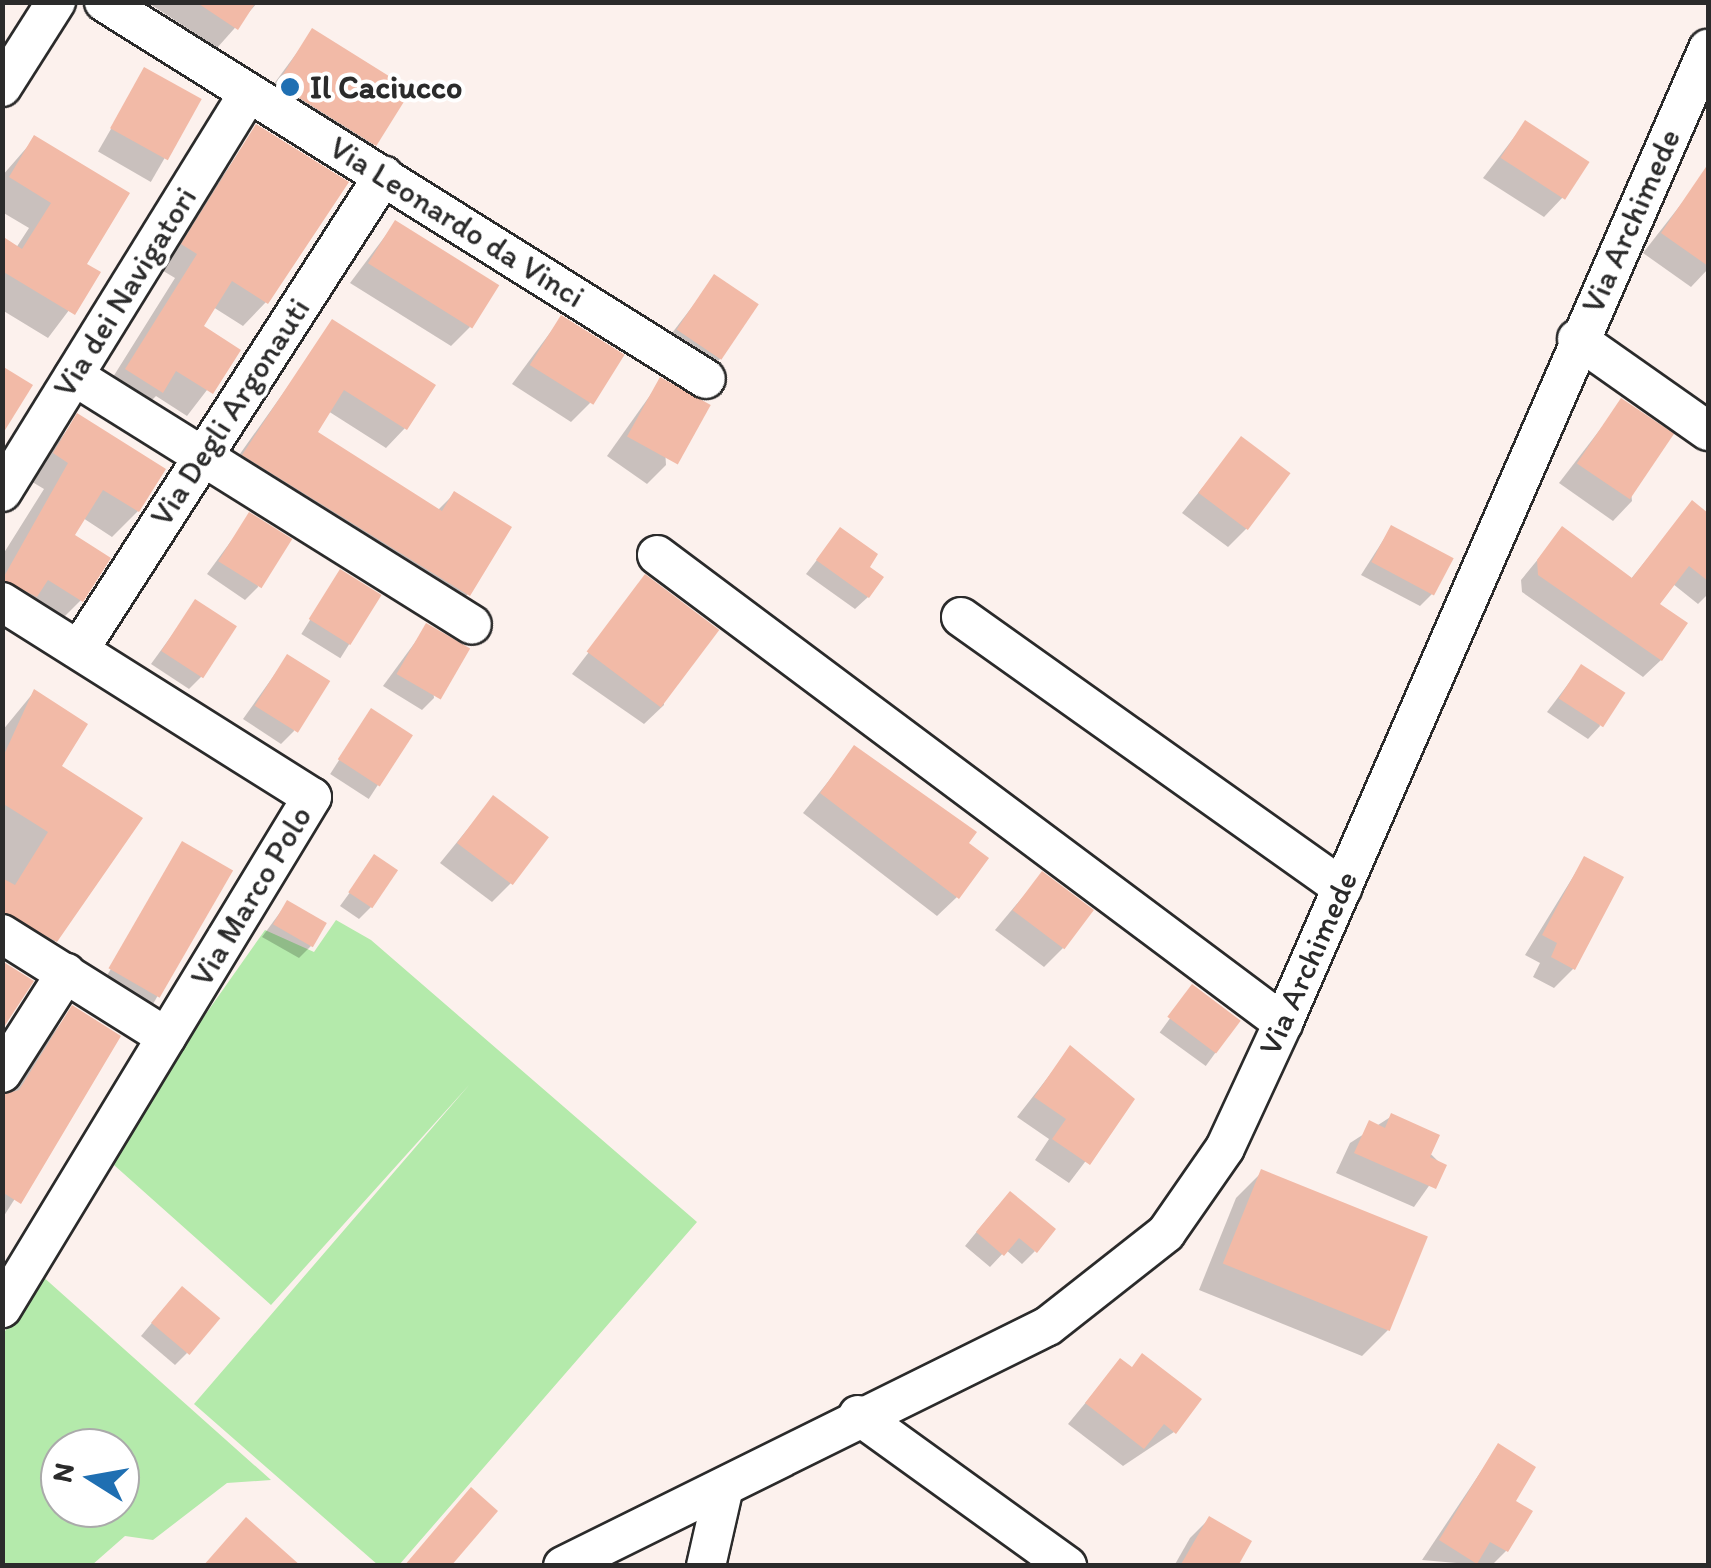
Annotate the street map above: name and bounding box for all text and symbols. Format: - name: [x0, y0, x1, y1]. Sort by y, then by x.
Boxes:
- place label: Il Caciucco: [310, 68, 462, 106]
- marker: Il Caciucco: [279, 76, 301, 98]
- street label: Via Archimede: [1573, 123, 1689, 319]
- street label: Via Leonardo da Vinci: [322, 128, 592, 316]
- street label: Via dei Navigatori: [45, 179, 205, 405]
- street label: Via Degli Argonauti: [142, 290, 318, 534]
- street label: Via Marco Polo: [183, 800, 319, 992]
- street label: Via Archimede: [1250, 865, 1366, 1061]
- north arrow: [40, 1428, 140, 1528]
- text: N: [44, 1460, 81, 1485]

